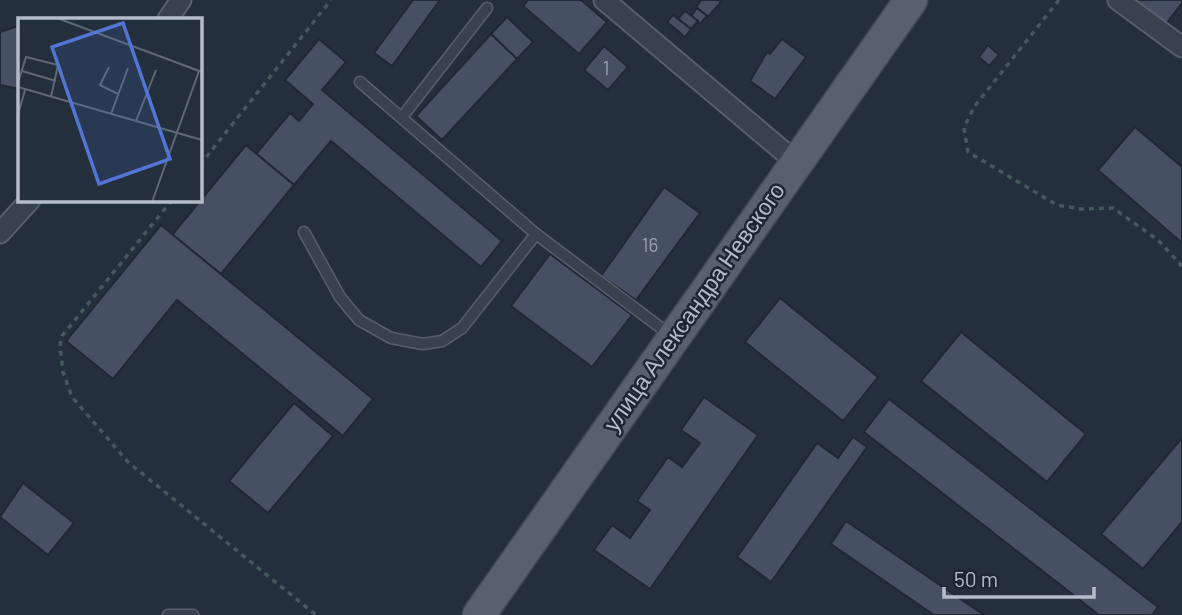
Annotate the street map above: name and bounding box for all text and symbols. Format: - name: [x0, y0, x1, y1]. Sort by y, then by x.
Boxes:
- inset map: [18, 18, 201, 201]
- house number: 1: [603, 56, 609, 79]
- street label: улица Александра Невского: [597, 177, 790, 436]
- house number: 16: [642, 233, 658, 256]
- scale bar: [944, 556, 1094, 600]
- text: 50 m: [954, 566, 998, 591]

